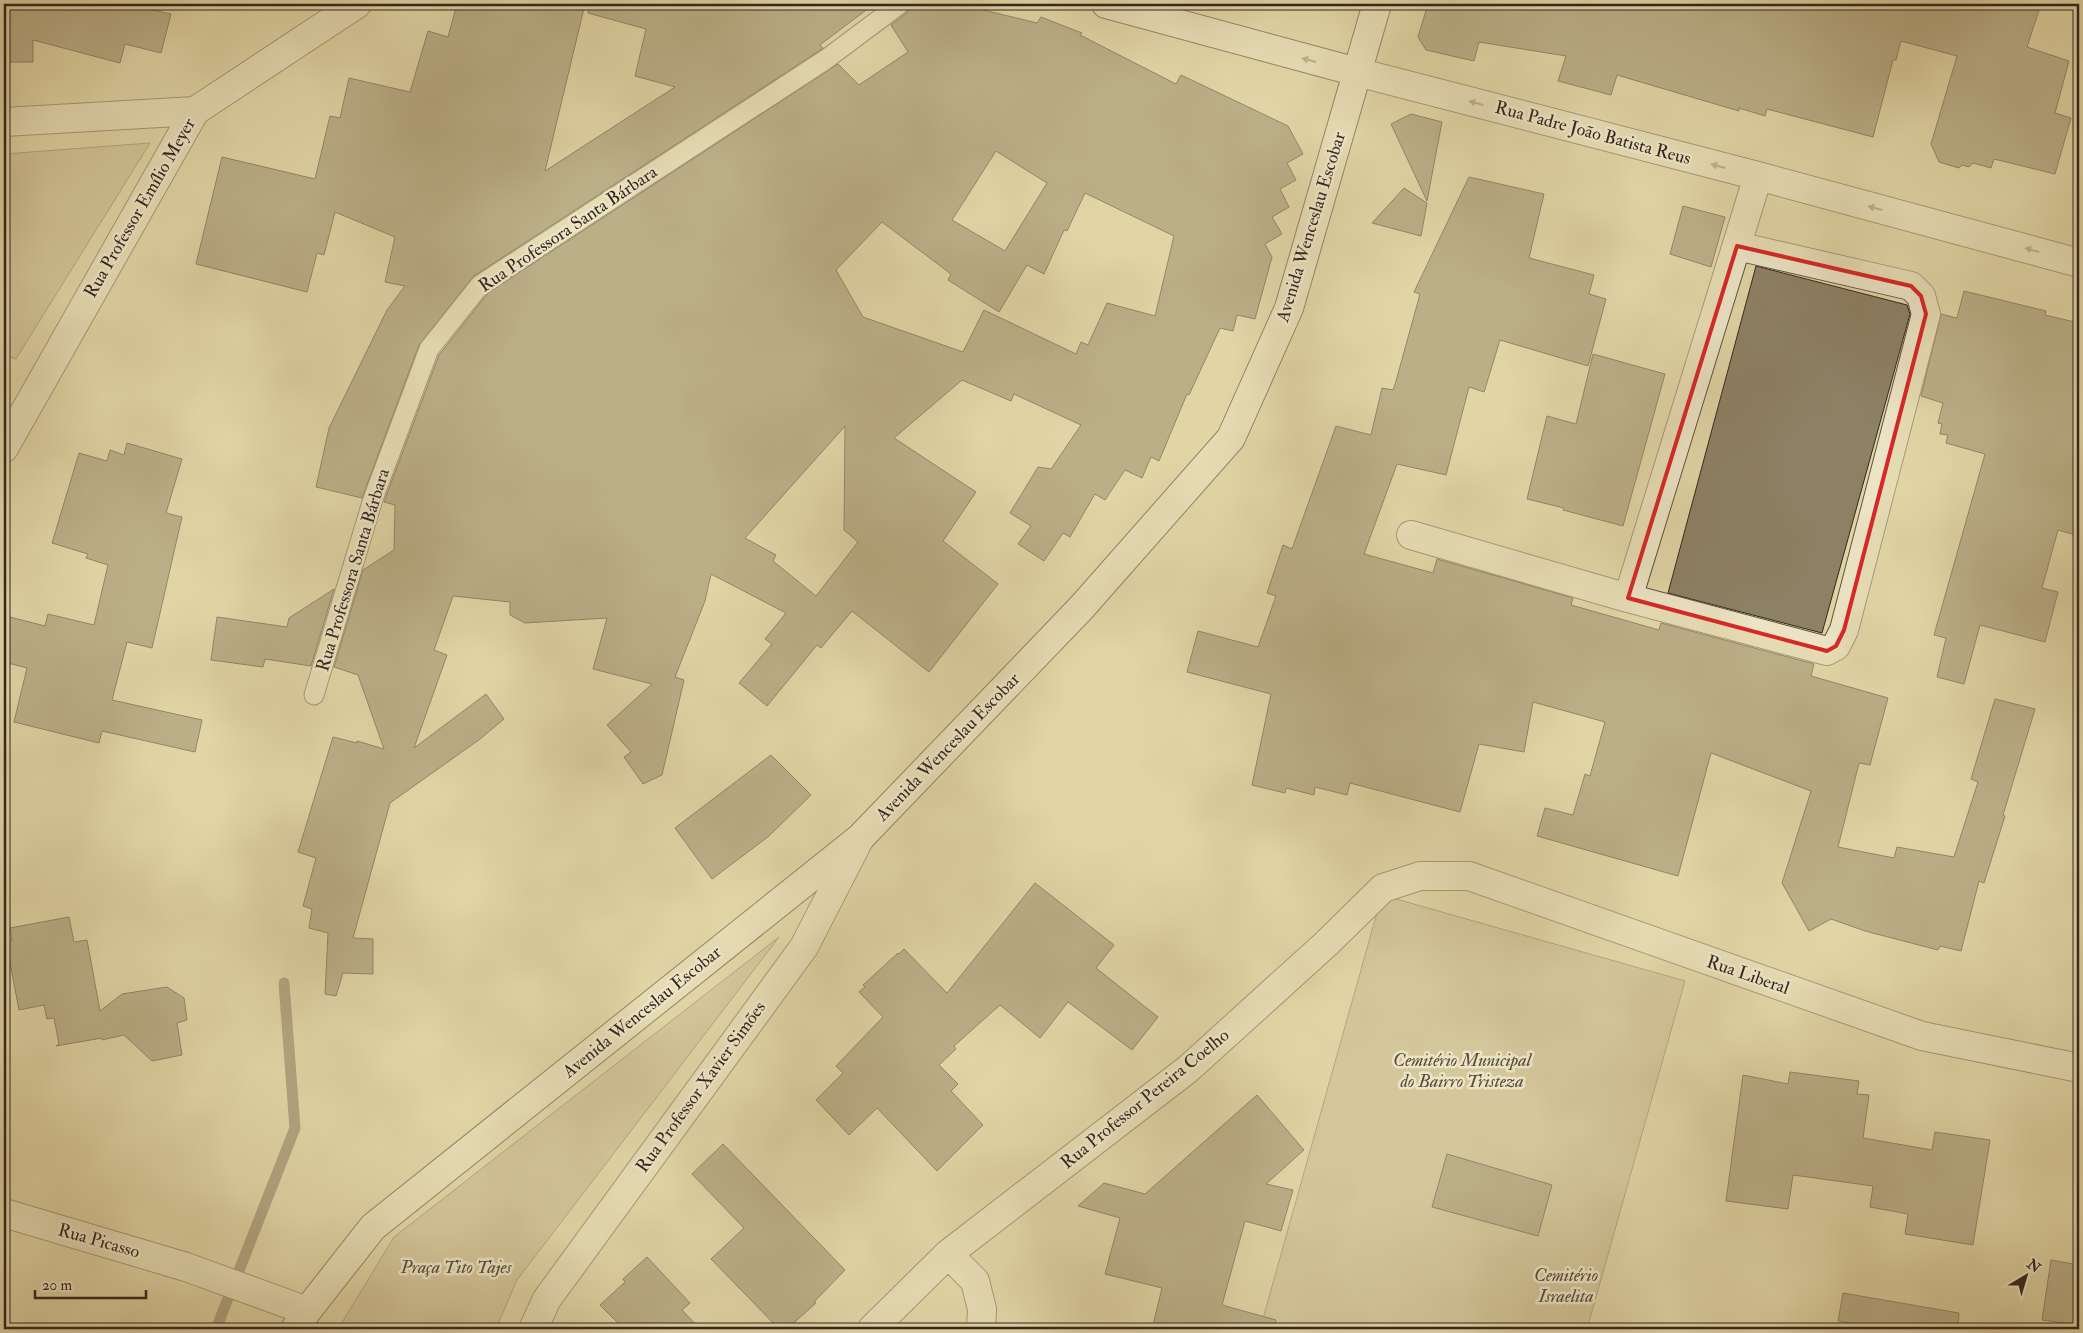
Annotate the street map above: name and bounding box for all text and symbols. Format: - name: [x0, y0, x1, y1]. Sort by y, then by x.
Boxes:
- one-way arrow: [1302, 56, 1317, 64]
- street label: Rua Padre João Batista Reus: [1493, 96, 1693, 170]
- one-way arrow: [1469, 99, 1484, 107]
- street label: Rua Professor Emílio Meyer: [79, 114, 201, 302]
- street label: Avenida Wenceslau Escobar: [1271, 129, 1351, 326]
- street label: Rua Professora Santa Bárbara: [474, 160, 662, 298]
- one-way arrow: [1711, 162, 1726, 170]
- one-way arrow: [1868, 203, 1883, 211]
- one-way arrow: [2025, 246, 2040, 254]
- street label: Rua Professora Santa Bárbara: [311, 465, 395, 674]
- street label: Avenida Wenceslau Escobar: [870, 668, 1025, 827]
- street label: Avenida Wenceslau Escobar: [557, 941, 726, 1084]
- street label: Rua Liberal: [1704, 950, 1793, 1000]
- street label: Rua Professor Xavier Simões: [631, 997, 771, 1177]
- street label: Rua Professor Pereira Coelho: [1056, 1024, 1234, 1174]
- park label: Cemitério Municipal do Bairro Tristeza: [1393, 1049, 1533, 1093]
- street label: Rua Picasso: [55, 1218, 143, 1264]
- north arrow: [2000, 1250, 2050, 1300]
- text: N: [2023, 1255, 2044, 1277]
- park label: Praça Tito Tajes: [400, 1256, 512, 1279]
- park label: Cemitério Israelita: [1534, 1264, 1598, 1308]
- scale bar: [35, 1268, 146, 1300]
- text: 20 m: [42, 1276, 72, 1295]

